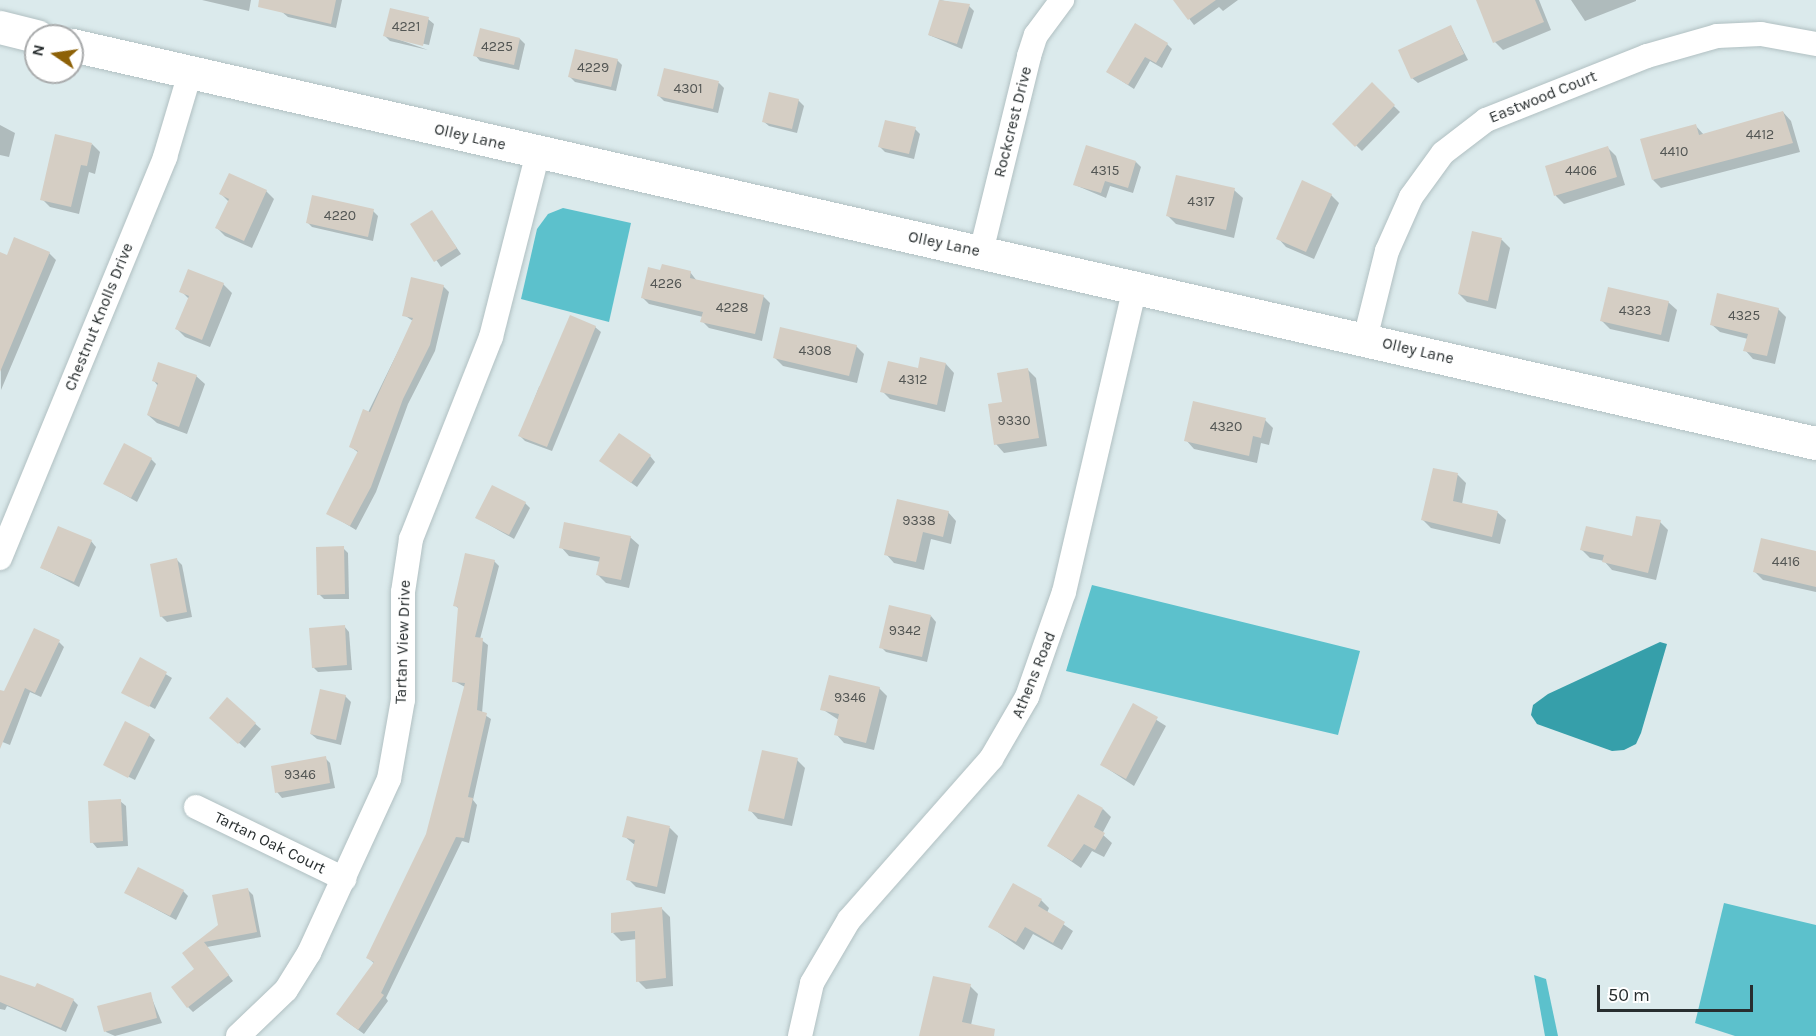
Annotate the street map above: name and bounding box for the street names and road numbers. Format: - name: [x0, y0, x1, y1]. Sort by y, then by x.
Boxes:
- street label: Rockcrest Drive: [990, 65, 1036, 179]
- street label: Eastwood Court: [1486, 67, 1600, 127]
- street label: Olley Lane: [432, 119, 508, 155]
- street label: Olley Lane: [906, 227, 982, 261]
- street label: Chestnut Knolls Drive: [61, 240, 137, 394]
- street label: Olley Lane: [1380, 333, 1456, 369]
- street label: Tartan View Drive: [391, 580, 415, 704]
- street label: Athens Road: [1008, 629, 1060, 721]
- street label: Tartan Oak Court: [211, 808, 329, 878]

